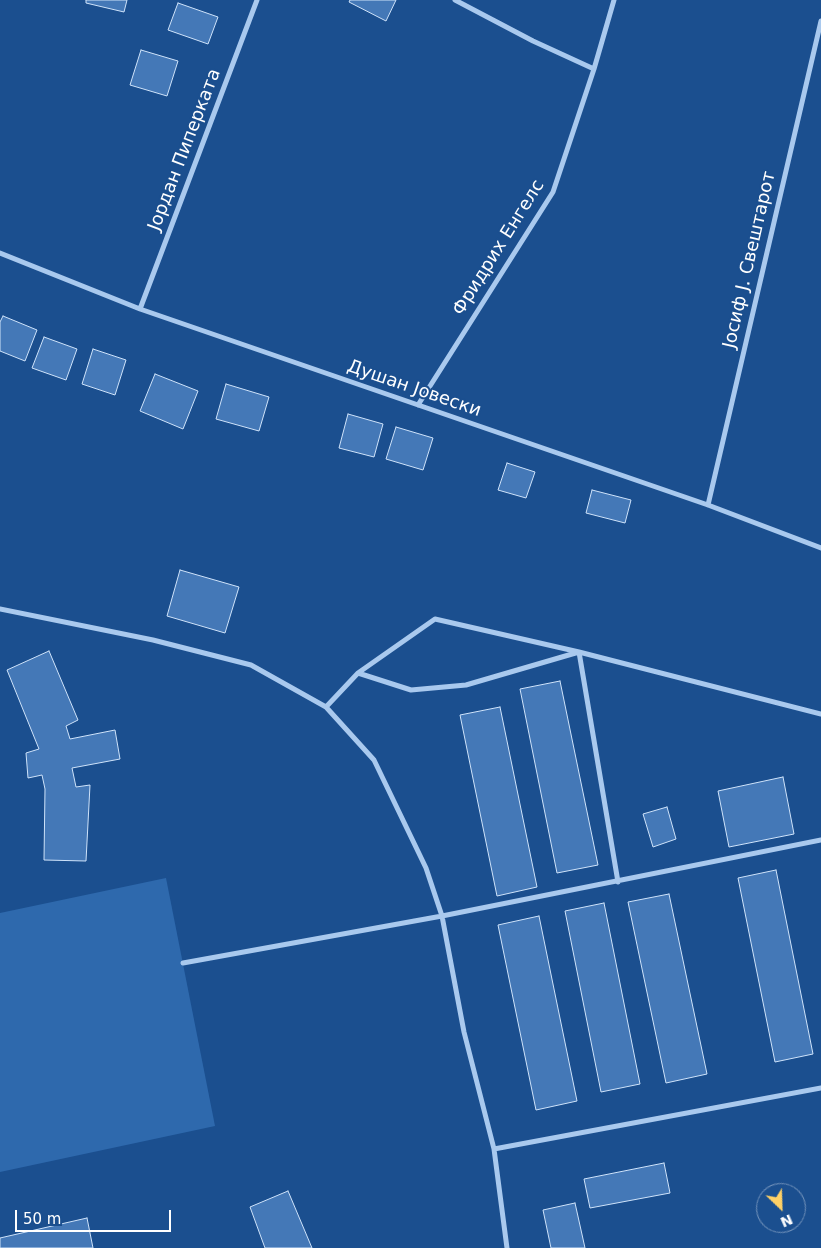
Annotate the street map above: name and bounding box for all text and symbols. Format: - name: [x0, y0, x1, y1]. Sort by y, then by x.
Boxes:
- street label: Јордан Пиперката: [144, 66, 226, 234]
- street label: Јосиф Ј. Свештарот: [719, 169, 781, 351]
- street label: Фридрих Енгелс: [449, 176, 549, 320]
- street label: Душан Јовески: [344, 356, 484, 422]
- north arrow: [756, 1183, 806, 1233]
- scale bar: [18, 1200, 174, 1232]
- text: 50 m: [23, 1210, 61, 1228]
- text: N: [778, 1211, 795, 1230]

